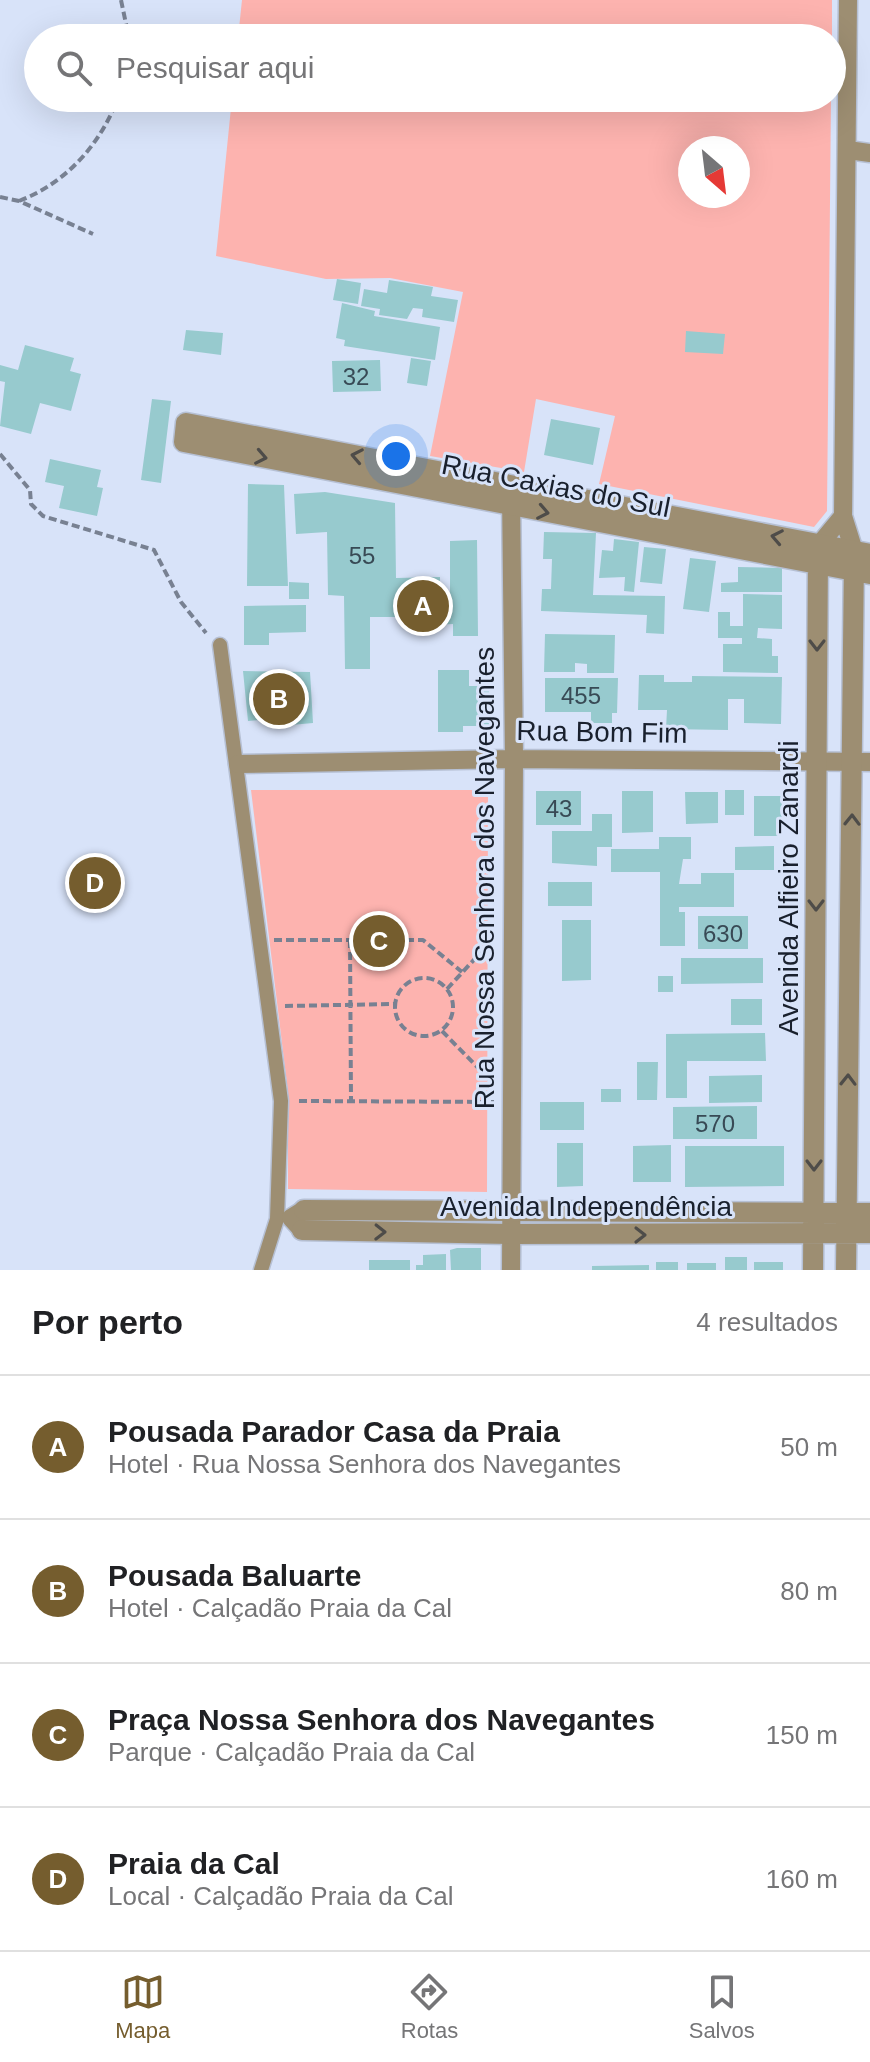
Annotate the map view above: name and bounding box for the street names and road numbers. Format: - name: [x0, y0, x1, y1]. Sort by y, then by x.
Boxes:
- street label: Rua Caxias do Sul: [439, 449, 673, 523]
- street label: Rua Nossa Senhora dos Navegantes: [469, 647, 500, 1109]
- street label: Rua Bom Fim: [516, 715, 688, 749]
- street label: Avenida Alfieiro Zanardi: [773, 740, 804, 1036]
- street label: Avenida Independência: [440, 1191, 733, 1222]

